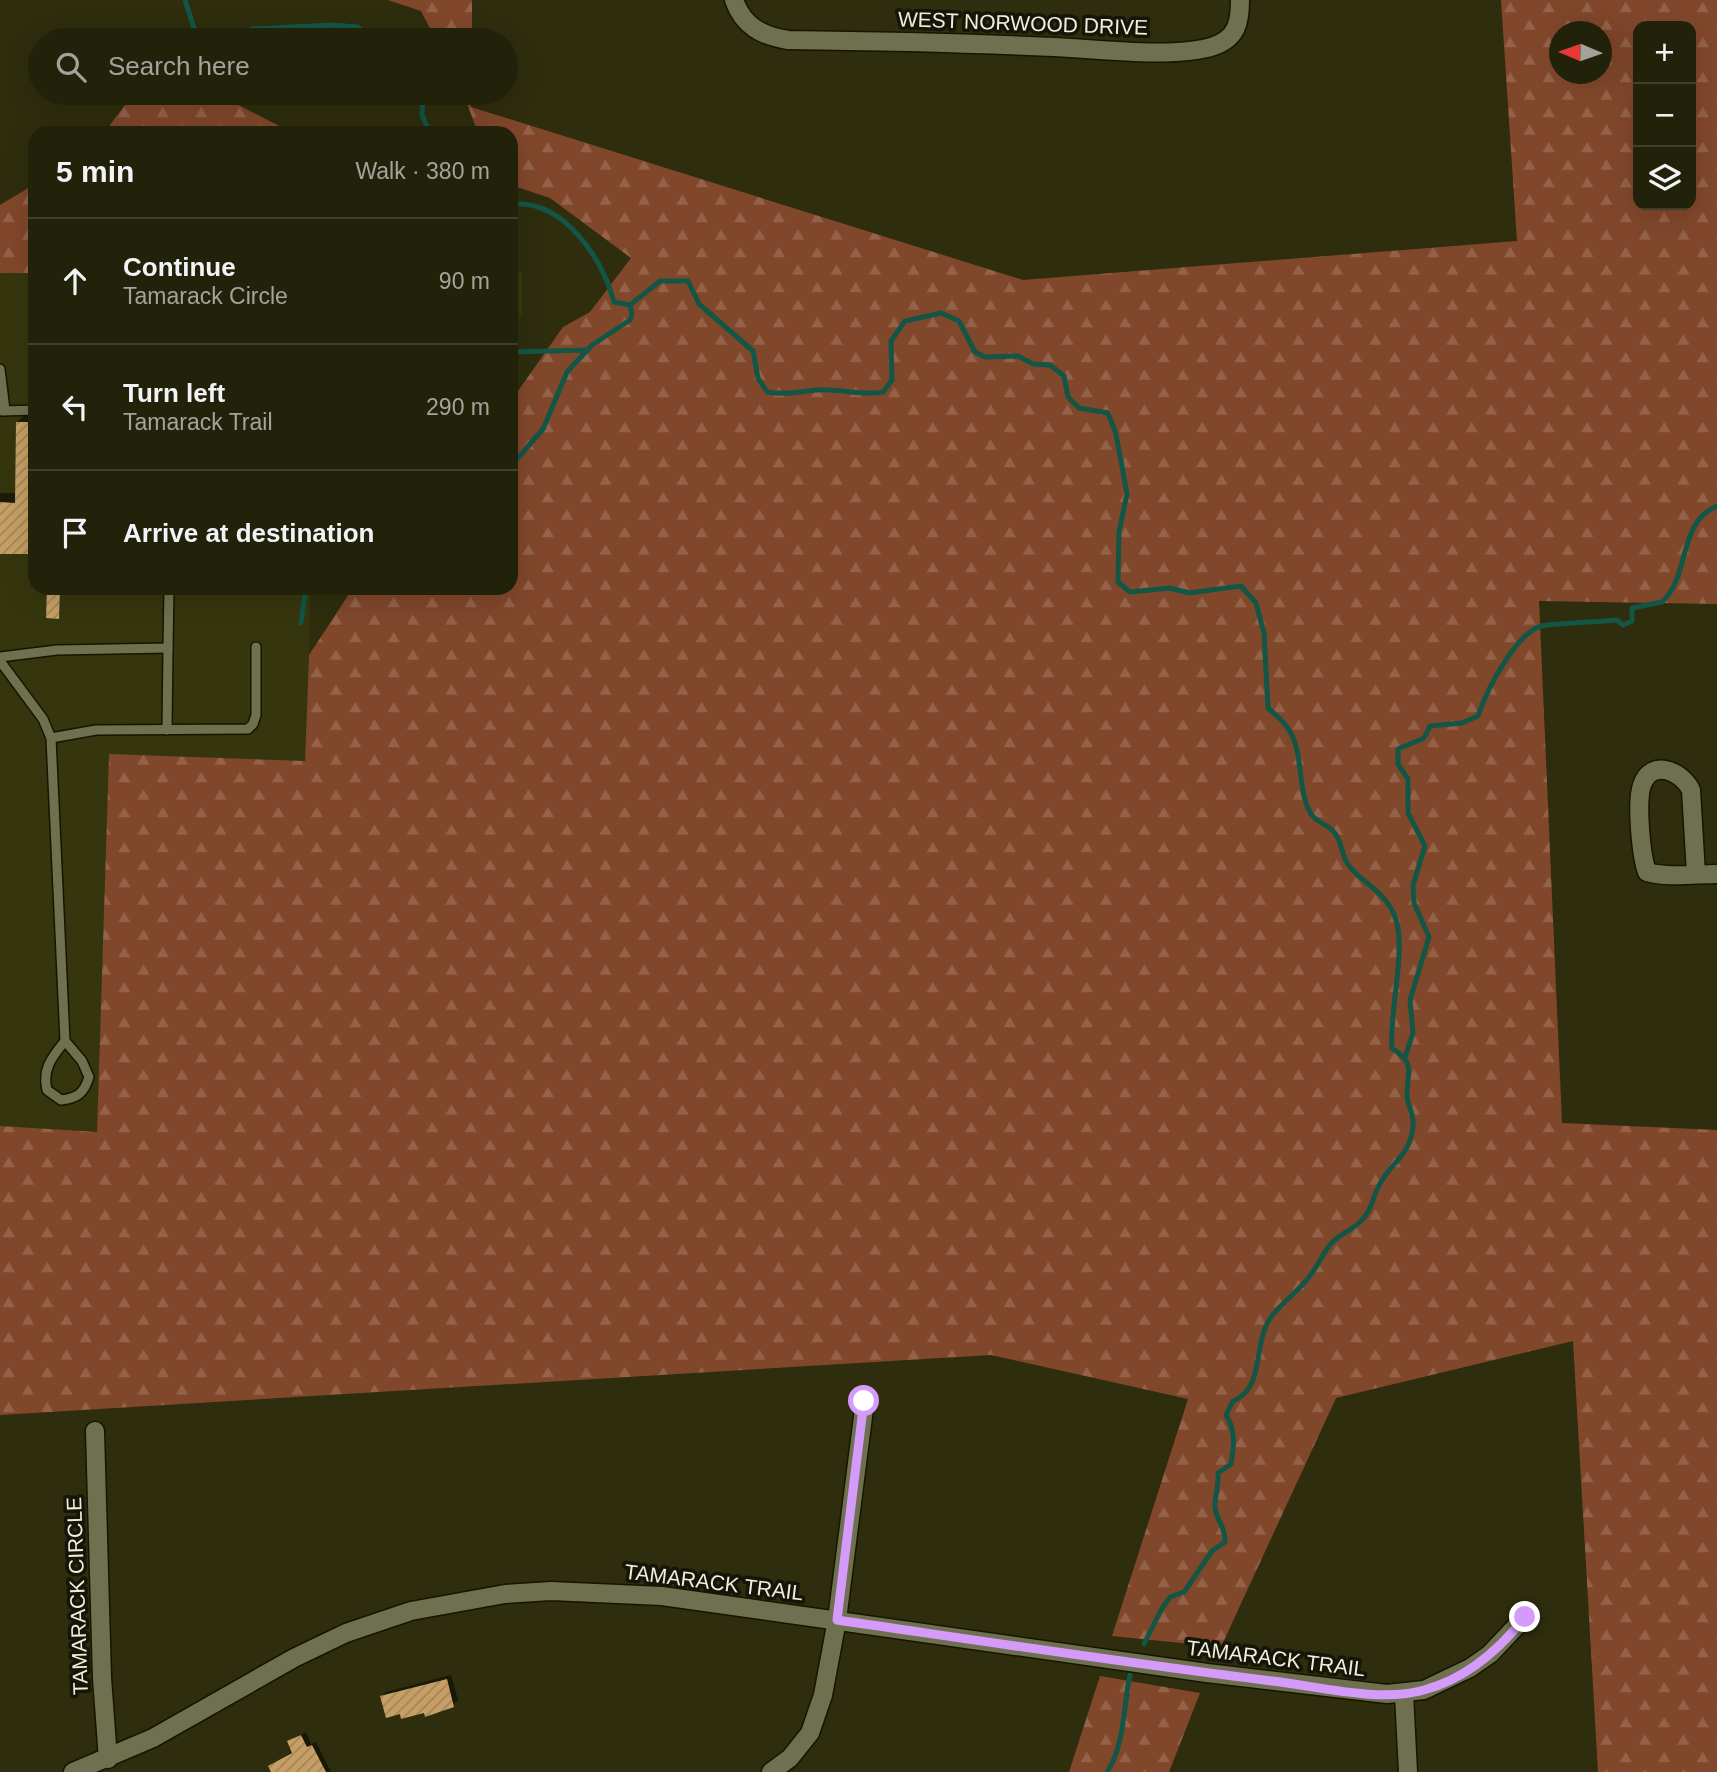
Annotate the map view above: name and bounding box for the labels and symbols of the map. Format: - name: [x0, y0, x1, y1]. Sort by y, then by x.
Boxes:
- street label: WEST NORWOOD DRIVE: [898, 7, 1148, 39]
- north arrow: [1549, 21, 1612, 84]
- route start: [848, 1385, 879, 1416]
- street label: TAMARACK CIRCLE: [62, 1497, 92, 1695]
- street label: TAMARACK TRAIL: [623, 1560, 805, 1604]
- route end: [1509, 1601, 1540, 1632]
- street label: TAMARACK TRAIL: [1185, 1636, 1367, 1680]

